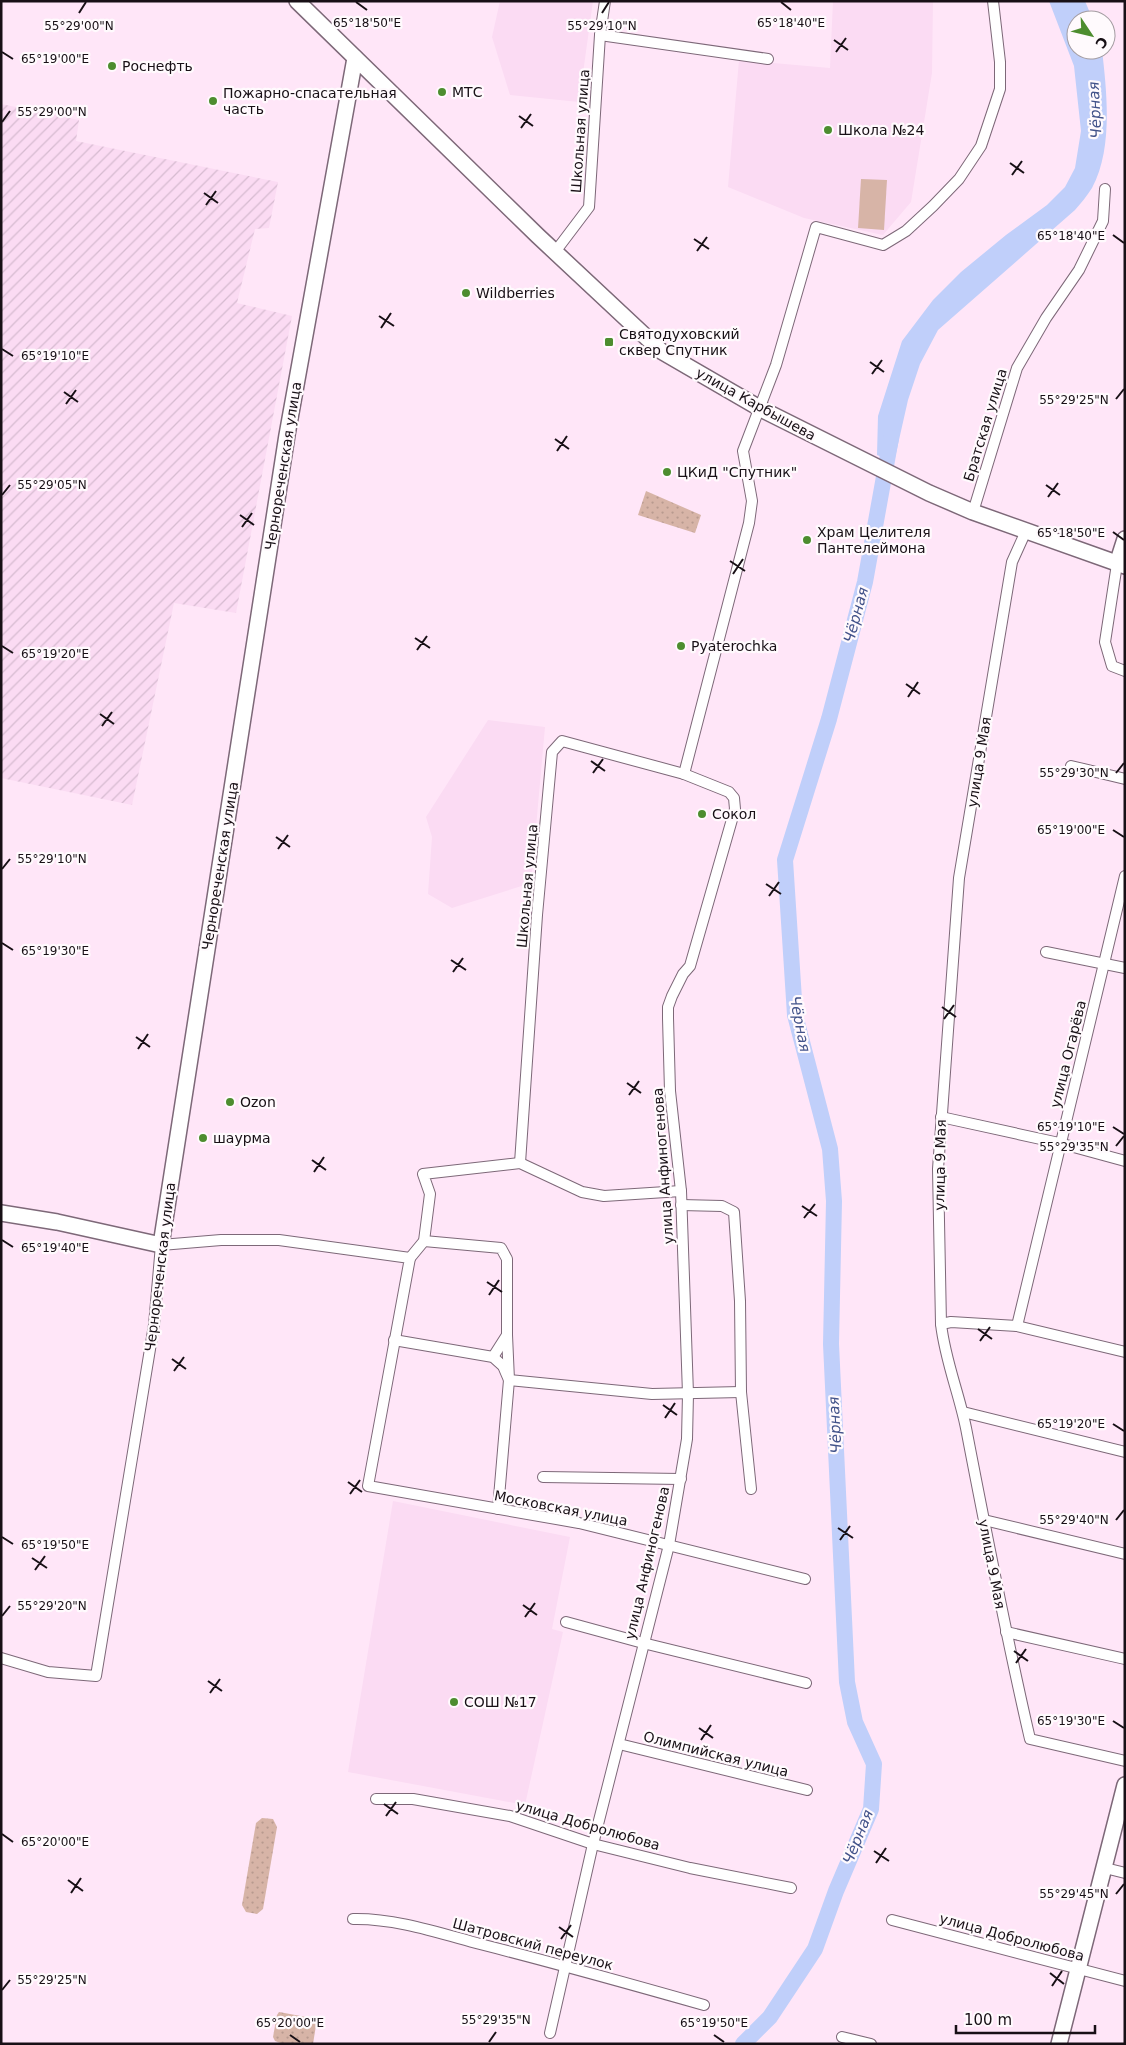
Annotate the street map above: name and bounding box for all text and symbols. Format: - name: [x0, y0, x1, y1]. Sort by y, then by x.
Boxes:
- north arrow: [1066, 10, 1116, 60]
- text: 65°18'50"E: [333, 16, 401, 30]
- text: 65°18'40"E: [757, 16, 825, 30]
- text: 55°29'00"N: [44, 19, 114, 33]
- text: 55°29'10"N: [567, 19, 637, 33]
- text: С: [1092, 34, 1111, 51]
- text: 65°19'00"E: [21, 52, 89, 66]
- place label: Роснефть: [122, 58, 193, 74]
- marker: Роснефть: [106, 60, 118, 72]
- street label: Школьная улица: [568, 68, 592, 194]
- water label: Чёрная: [1085, 81, 1105, 139]
- place label: МТС: [452, 84, 483, 100]
- place label: Пожарно-спасательная часть: [223, 85, 397, 117]
- marker: МТС: [436, 86, 448, 98]
- marker: Пожарно-спасательная часть: [207, 95, 219, 107]
- text: 55°29'00"N: [17, 105, 87, 119]
- place label: Школа №24: [838, 122, 924, 138]
- marker: Школа №24: [822, 124, 834, 136]
- text: 65°18'40"E: [1037, 229, 1105, 243]
- place label: Wildberries: [476, 285, 555, 301]
- marker: Wildberries: [460, 287, 472, 299]
- place label: Святодуховский сквер Спутник: [619, 326, 740, 358]
- marker: Святодуховский сквер Спутник: [603, 336, 615, 348]
- text: 65°19'10"E: [21, 349, 89, 363]
- street label: улица Карбышева: [693, 364, 819, 444]
- street label: Братская улица: [960, 367, 1010, 483]
- street label: Чернореченская улица: [262, 381, 304, 551]
- text: 55°29'25"N: [1039, 393, 1109, 407]
- place label: ЦКиД "Спутник": [677, 464, 797, 480]
- marker: ЦКиД "Спутник": [661, 466, 673, 478]
- text: 55°29'05"N: [17, 478, 87, 492]
- place label: Храм Целителя Пантелеймона: [817, 524, 931, 556]
- text: 65°18'50"E: [1037, 526, 1105, 540]
- marker: Храм Целителя Пантелеймона: [801, 534, 813, 546]
- water label: Чёрная: [840, 585, 872, 645]
- place label: Pyaterochka: [691, 638, 777, 654]
- marker: Pyaterochka: [675, 640, 687, 652]
- text: 65°19'20"E: [21, 647, 89, 661]
- street label: улица 9 Мая: [964, 716, 994, 808]
- text: 55°29'30"N: [1039, 766, 1109, 780]
- street label: Чернореченская улица: [199, 781, 241, 951]
- place label: Сокол: [712, 806, 756, 822]
- marker: Сокол: [696, 808, 708, 820]
- street label: Школьная улица: [514, 823, 540, 949]
- text: 65°19'00"E: [1037, 823, 1105, 837]
- text: 55°29'10"N: [17, 852, 87, 866]
- text: 65°19'30"E: [21, 944, 89, 958]
- water label: Чёрная: [786, 994, 814, 1054]
- street label: улица Огарёва: [1047, 999, 1089, 1109]
- street label: улица Анфиногенова: [650, 1087, 676, 1245]
- place label: Ozon: [240, 1094, 276, 1110]
- marker: Ozon: [224, 1096, 236, 1108]
- street label: улица 9 Мая: [931, 1119, 949, 1211]
- text: 65°19'10"E: [1037, 1120, 1105, 1134]
- place label: шаурма: [213, 1130, 271, 1146]
- marker: шаурма: [197, 1132, 209, 1144]
- text: 55°29'35"N: [1039, 1140, 1109, 1154]
- street label: Чернореченская улица: [142, 1181, 178, 1353]
- text: 65°19'40"E: [21, 1241, 89, 1255]
- water label: Чёрная: [825, 1396, 845, 1454]
- text: 65°19'20"E: [1037, 1417, 1105, 1431]
- street label: улица Анфиногенова: [622, 1485, 672, 1641]
- street label: Московская улица: [493, 1487, 629, 1529]
- text: 55°29'40"N: [1039, 1513, 1109, 1527]
- street label: улица 9 Мая: [975, 1518, 1009, 1610]
- text: 65°19'50"E: [21, 1538, 89, 1552]
- text: 55°29'20"N: [17, 1599, 87, 1613]
- place label: СОШ №17: [464, 1694, 537, 1710]
- marker: СОШ №17: [448, 1696, 460, 1708]
- text: 65°19'30"E: [1037, 1714, 1105, 1728]
- street label: Олимпийская улица: [642, 1728, 790, 1780]
- street label: улица Добролюбова: [514, 1797, 662, 1853]
- water label: Чёрная: [839, 1807, 877, 1867]
- text: 65°20'00"E: [21, 1835, 89, 1849]
- text: 55°29'45"N: [1039, 1887, 1109, 1901]
- street label: улица Добролюбова: [938, 1910, 1086, 1964]
- street label: Шатровский переулок: [451, 1915, 615, 1973]
- text: 55°29'25"N: [17, 1973, 87, 1987]
- scale bar: [956, 2002, 1095, 2034]
- text: 100 m: [964, 2011, 1012, 2029]
- text: 55°29'35"N: [461, 2013, 531, 2027]
- text: 65°20'00"E: [256, 2016, 324, 2030]
- text: 65°19'50"E: [680, 2016, 748, 2030]

